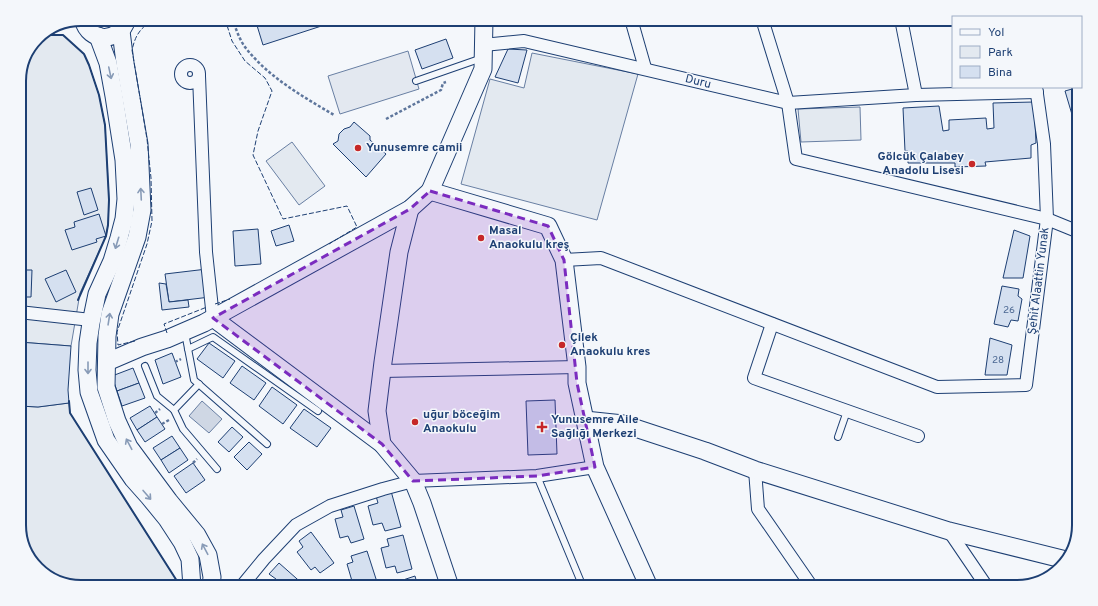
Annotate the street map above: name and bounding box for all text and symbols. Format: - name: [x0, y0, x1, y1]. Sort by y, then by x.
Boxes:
- legend: [952, 16, 1082, 88]
- text: Yol: [988, 25, 1004, 41]
- text: Park: [988, 45, 1013, 61]
- text: Bina: [988, 65, 1012, 81]
- one-way arrow: [106, 66, 114, 79]
- street label: Duru: [683, 71, 713, 93]
- place label: Yunusemre camii: [366, 140, 462, 156]
- marker: Yunusemre camii: [353, 143, 363, 153]
- place label: Gölcük Çalabey Anadolu Lisesi: [878, 149, 964, 179]
- marker: Gölcük Çalabey Anadolu Lisesi: [967, 159, 977, 169]
- one-way arrow: [138, 188, 145, 201]
- place label: Masal Anaokulu kreş: [489, 223, 569, 253]
- street label: Şehit Alaattin Yunak: [1024, 226, 1054, 336]
- marker: Masal Anaokulu kreş: [476, 233, 486, 243]
- one-way arrow: [113, 236, 120, 249]
- house number: 26: [1003, 304, 1015, 317]
- one-way arrow: [105, 313, 113, 326]
- place label: Çilek Anaokulu kres: [570, 330, 650, 360]
- marker: Çilek Anaokulu kres: [557, 340, 567, 350]
- house number: 28: [992, 354, 1004, 367]
- one-way arrow: [84, 361, 92, 374]
- place label: uğur böceğim Anaokulu: [423, 407, 500, 437]
- place label: Yunusemre Aile Sağlığı Merkezi: [551, 412, 639, 442]
- marker: uğur böceğim Anaokulu: [410, 417, 420, 427]
- marker: Yunusemre Aile Sağlığı Merkezi: [536, 421, 548, 433]
- one-way arrow: [124, 438, 132, 450]
- one-way arrow: [143, 490, 152, 501]
- one-way arrow: [200, 544, 208, 556]

